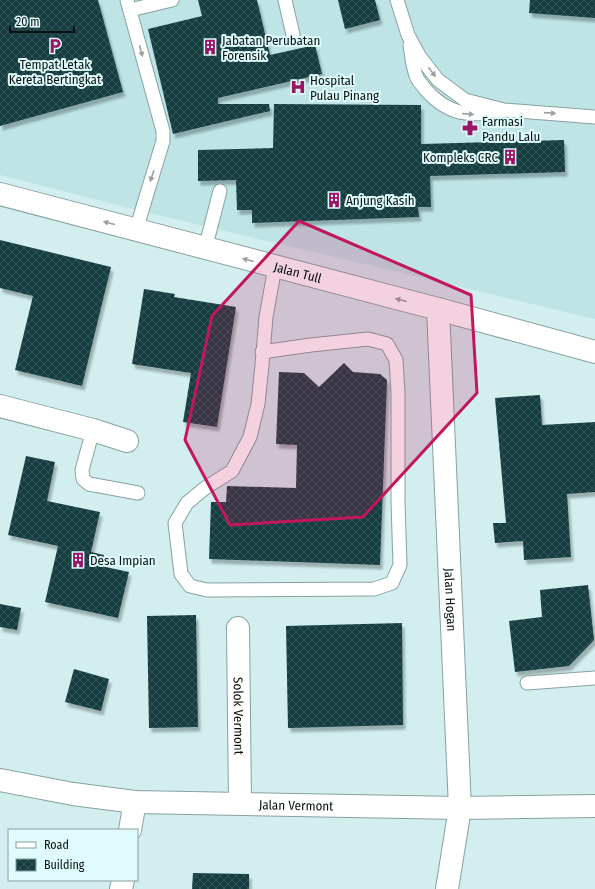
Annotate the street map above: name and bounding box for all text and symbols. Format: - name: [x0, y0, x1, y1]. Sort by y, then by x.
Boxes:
- scale bar: [10, 8, 74, 34]
- text: 20 m: [16, 15, 40, 29]
- place label: Jabatan Perubatan Forensik: [222, 33, 320, 63]
- parking icon: Tempat Letak Kereta Bertingkat: [46, 37, 64, 55]
- building icon: Jabatan Perubatan Forensik: [201, 38, 219, 56]
- one-way arrow: [138, 45, 144, 57]
- place label: Tempat Letak Kereta Bertingkat: [9, 57, 102, 87]
- one-way arrow: [428, 67, 436, 78]
- place label: Hospital Pulau Pinang: [310, 73, 380, 103]
- hospital icon: Hospital Pulau Pinang: [289, 78, 307, 96]
- one-way arrow: [462, 110, 474, 117]
- one-way arrow: [544, 110, 556, 117]
- place label: Farmasi Pandu Lalu: [482, 114, 540, 144]
- pharmacy icon: Farmasi Pandu Lalu: [461, 119, 479, 137]
- building icon: Kompleks CRC: [501, 148, 519, 166]
- place label: Kompleks CRC: [423, 150, 498, 165]
- one-way arrow: [149, 171, 155, 183]
- building icon: Anjung Kasih: [325, 191, 343, 209]
- place label: Anjung Kasih: [346, 193, 415, 208]
- one-way arrow: [102, 220, 114, 226]
- one-way arrow: [242, 256, 254, 262]
- street label: Jalan Tull: [272, 259, 324, 286]
- one-way arrow: [394, 296, 407, 302]
- building icon: Desa Impian: [69, 551, 87, 569]
- place label: Desa Impian: [90, 553, 156, 568]
- street label: Jalan Hogan: [442, 568, 460, 632]
- street label: Solok Vermont: [231, 677, 247, 756]
- street label: Jalan Vermont: [259, 797, 334, 813]
- legend: [8, 829, 138, 881]
- text: Road: [44, 838, 69, 852]
- text: Building: [44, 858, 85, 872]

